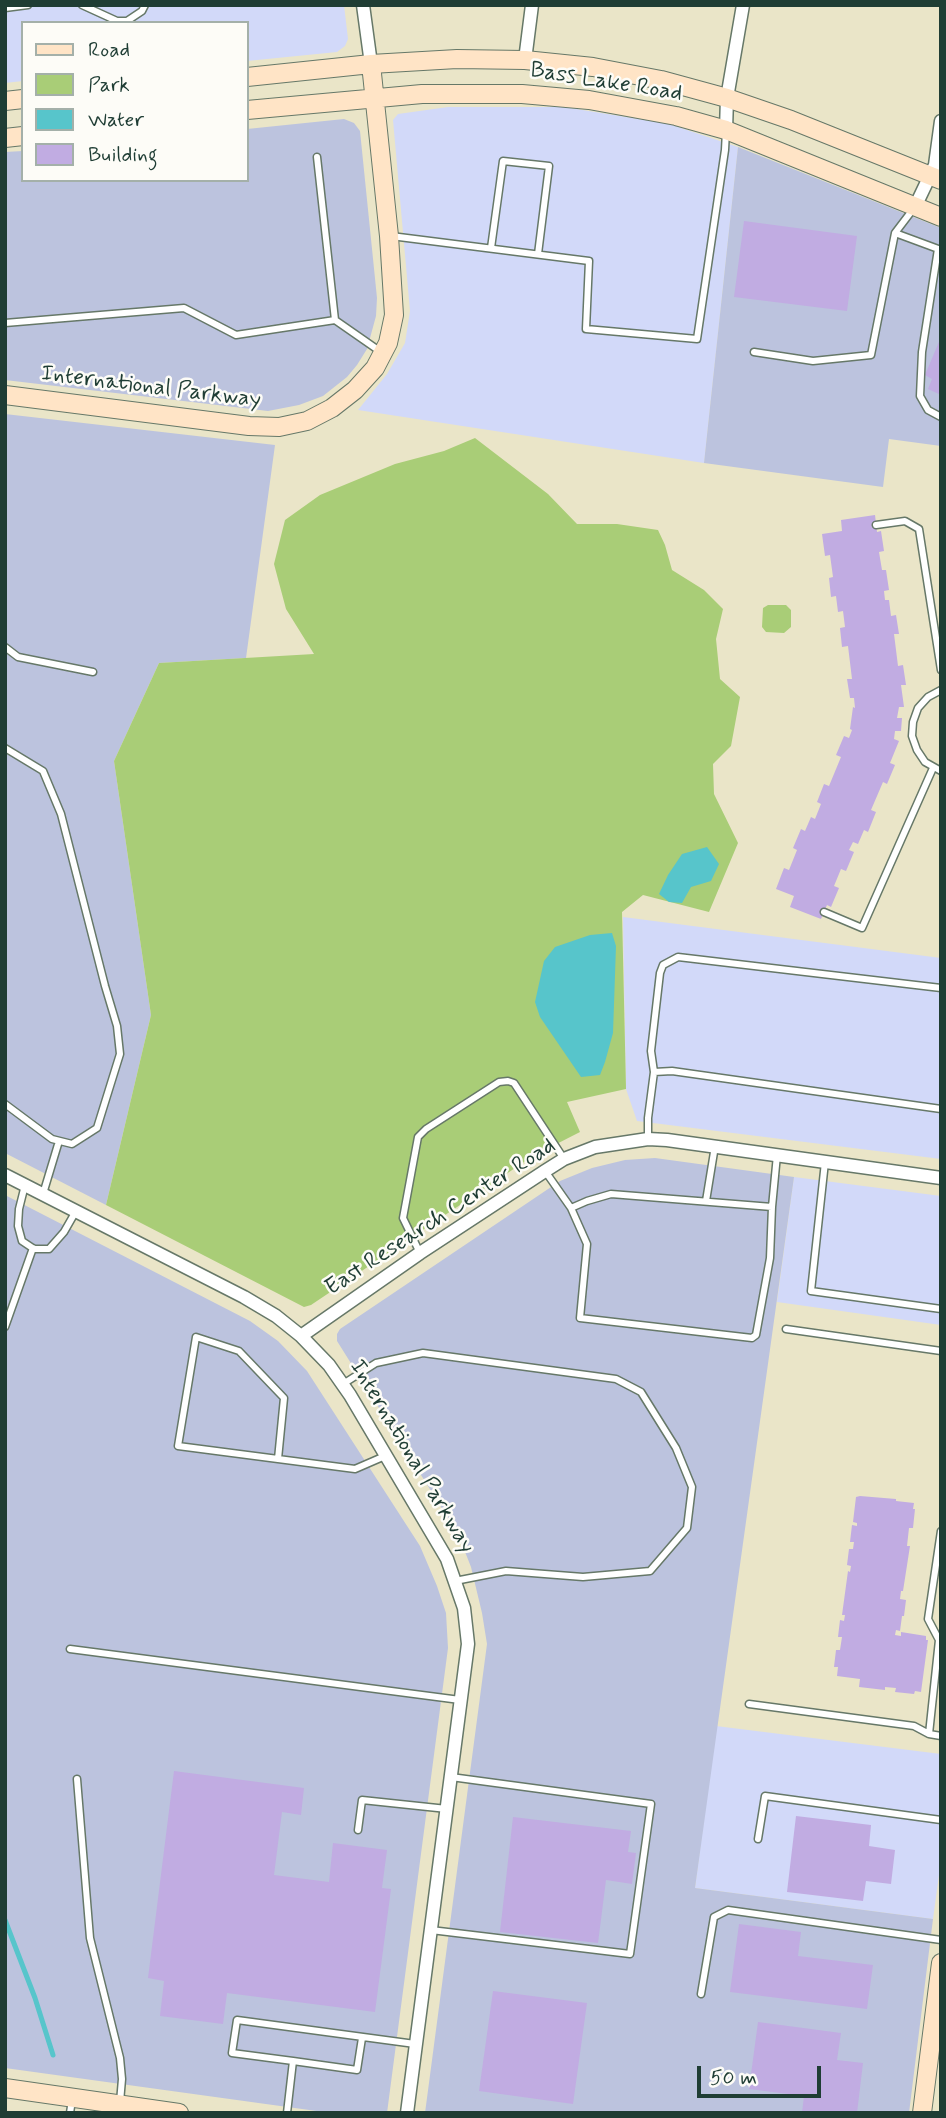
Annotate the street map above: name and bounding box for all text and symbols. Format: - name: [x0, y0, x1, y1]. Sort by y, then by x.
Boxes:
- legend: [21, 21, 248, 182]
- text: Road: [88, 36, 130, 64]
- street label: Bass Lake Road: [528, 57, 684, 109]
- text: Park: [88, 71, 130, 99]
- text: Water: [88, 106, 144, 134]
- text: Building: [88, 141, 158, 169]
- street label: International Parkway: [40, 361, 262, 415]
- street label: East Research Center Road: [321, 1133, 561, 1303]
- street label: International Parkway: [342, 1355, 480, 1559]
- scale bar: [701, 2052, 825, 2096]
- text: 50 m: [710, 2064, 757, 2092]

